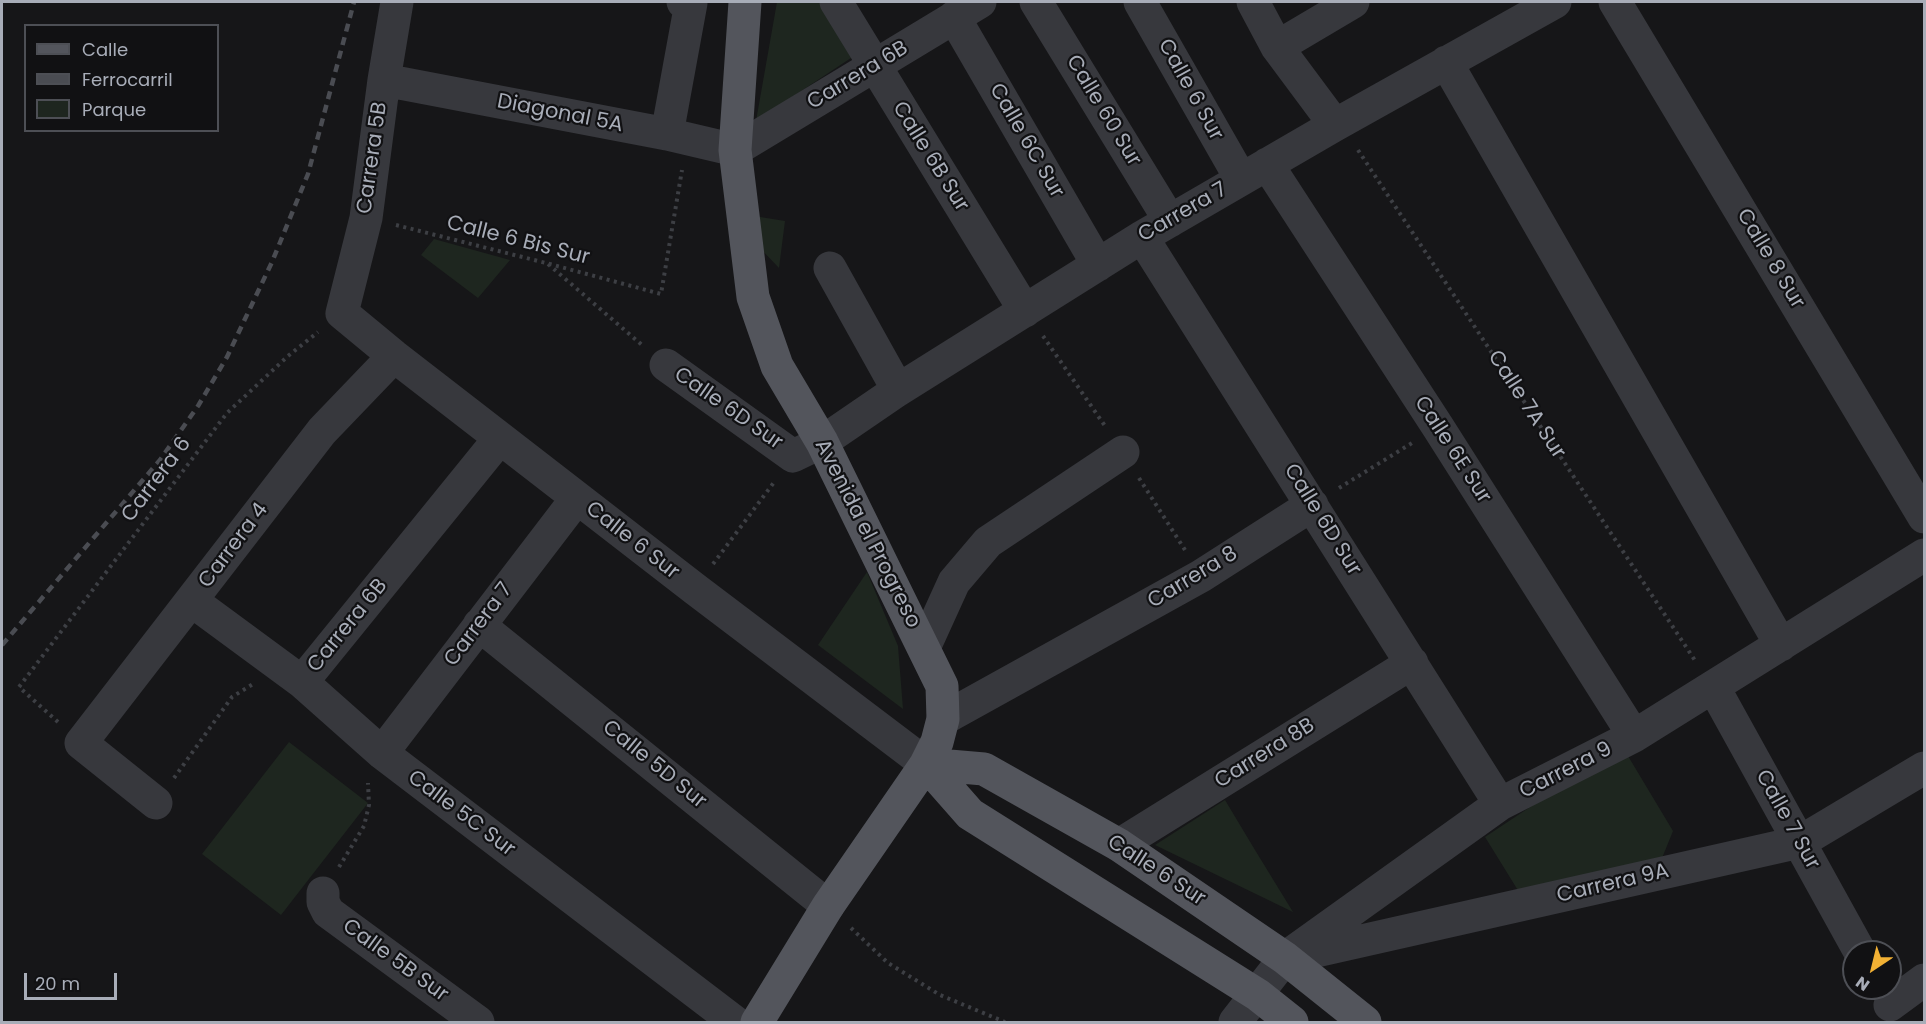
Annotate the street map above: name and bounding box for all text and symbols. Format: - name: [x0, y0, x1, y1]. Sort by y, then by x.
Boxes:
- legend: [24, 24, 219, 132]
- street label: Calle 6 Sur: [1152, 35, 1228, 145]
- street label: Carrera 6B: [803, 36, 913, 116]
- text: Calle: [82, 37, 128, 62]
- street label: Calle 60 Sur: [1060, 51, 1146, 171]
- text: Ferrocarril: [82, 67, 173, 92]
- street label: Calle 6C Sur: [983, 79, 1069, 203]
- street label: Diagonal 5A: [495, 89, 625, 139]
- text: Parque: [82, 97, 146, 122]
- street label: Calle 6B Sur: [886, 97, 974, 217]
- street label: Carrera 5B: [353, 100, 393, 216]
- street label: Carrera 7: [1134, 178, 1232, 248]
- street label: Calle 8 Sur: [1730, 205, 1810, 313]
- street label: Calle 6 Bis Sur: [444, 211, 592, 271]
- street label: Calle 7A Sur: [1482, 346, 1570, 464]
- street label: Calle 6D Sur: [669, 362, 787, 456]
- street label: Calle 6E Sur: [1408, 392, 1496, 508]
- street label: Carrera 6: [117, 432, 197, 528]
- street label: Avenida el Progreso: [809, 436, 925, 632]
- street label: Calle 6D Sur: [1278, 460, 1366, 580]
- street label: Calle 6 Sur: [580, 497, 684, 585]
- street label: Carrera 4: [194, 499, 274, 593]
- street label: Carrera 8: [1144, 541, 1242, 615]
- street label: Carrera 6B: [303, 574, 393, 678]
- street label: Carrera 7: [439, 578, 519, 672]
- street label: Carrera 8B: [1210, 713, 1320, 795]
- street label: Calle 5D Sur: [597, 715, 711, 815]
- street label: Carrera 9: [1516, 737, 1616, 805]
- street label: Calle 5C Sur: [402, 765, 520, 863]
- street label: Calle 7 Sur: [1749, 766, 1825, 874]
- street label: Calle 6 Sur: [1102, 830, 1210, 912]
- street label: Carrera 9A: [1555, 859, 1671, 909]
- street label: Calle 5B Sur: [337, 914, 453, 1008]
- north arrow: [1842, 940, 1902, 1000]
- scale bar: [27, 961, 120, 999]
- text: 20 m: [35, 971, 80, 996]
- text: N: [1851, 971, 1874, 996]

